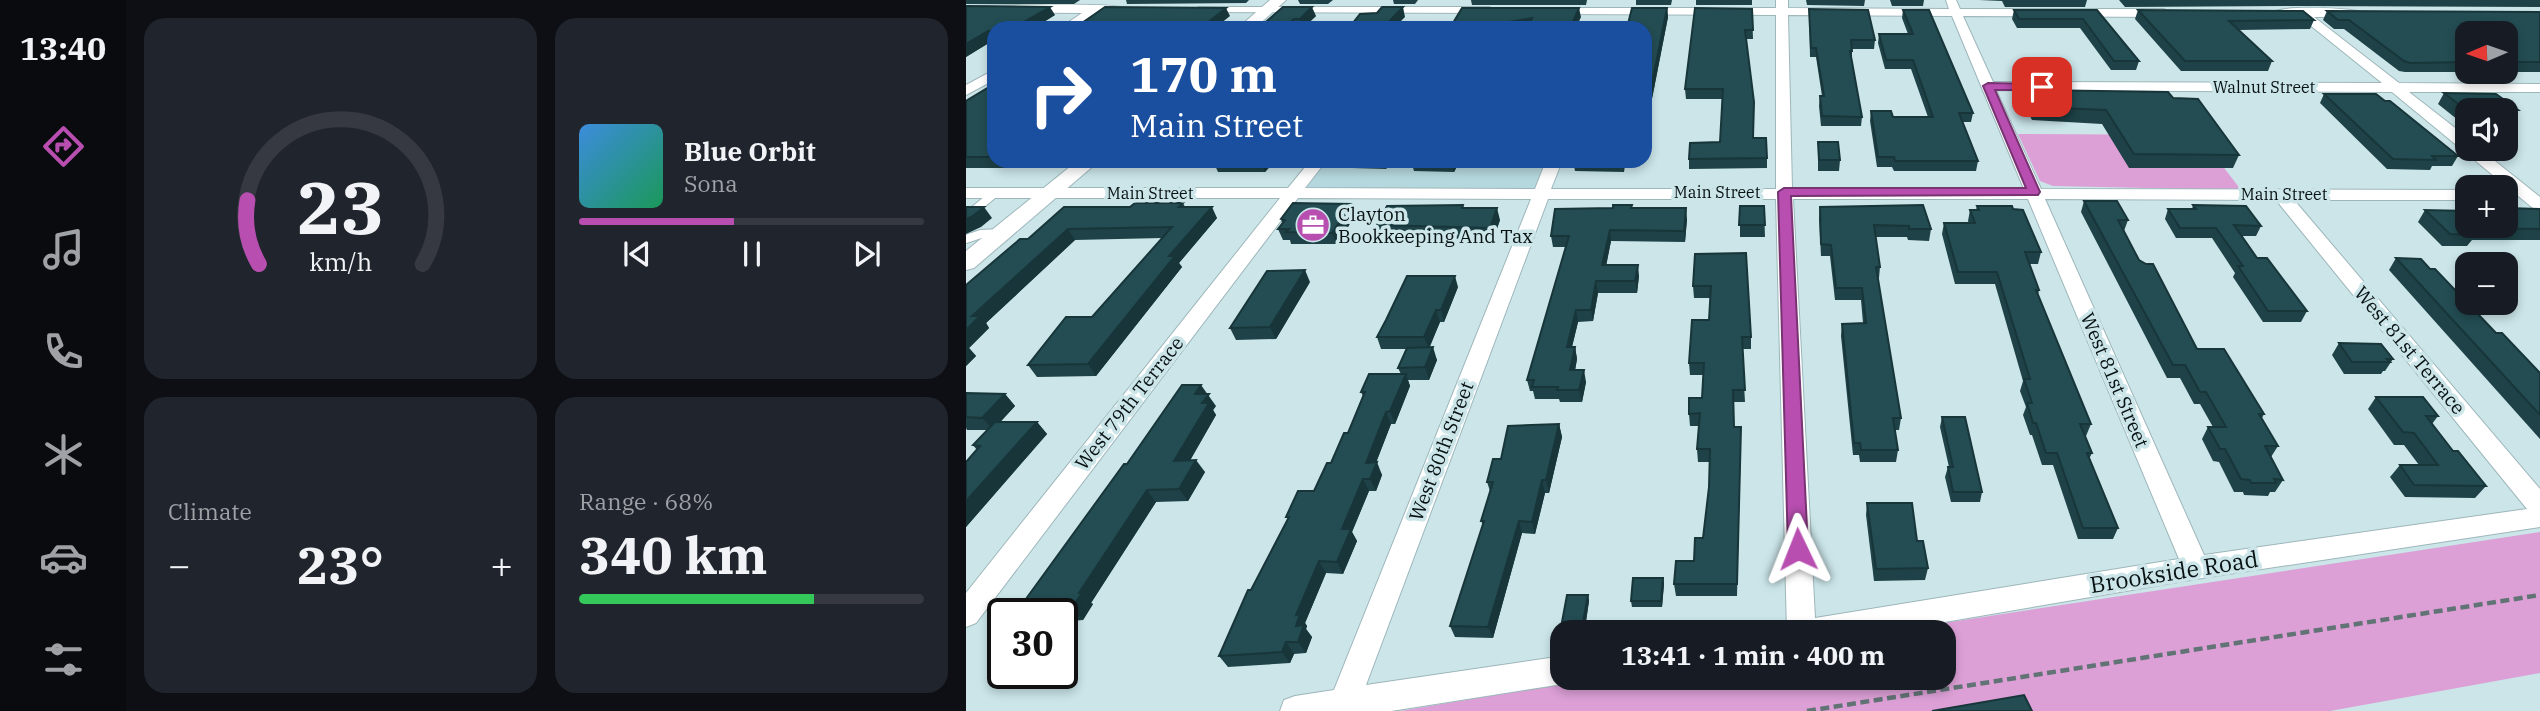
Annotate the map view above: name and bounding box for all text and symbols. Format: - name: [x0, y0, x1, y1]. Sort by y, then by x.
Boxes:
- north arrow: [2455, 21, 2518, 84]
- map controls: [2455, 21, 2518, 315]
- text: 13:40: [20, 27, 106, 69]
- text: 170 m: [1130, 42, 1277, 105]
- icon: right: [1015, 49, 1106, 140]
- pin: [2012, 57, 2072, 117]
- icon: arrive: [2023, 68, 2061, 106]
- street label: Walnut Street: [2213, 77, 2316, 97]
- button: sound: [2455, 98, 2518, 161]
- text: Main Street: [1130, 104, 1303, 146]
- icon: directions: [39, 122, 88, 171]
- text: Blue Orbit: [684, 134, 816, 168]
- text: 23: [297, 160, 384, 255]
- text: Sona: [684, 168, 738, 198]
- button: +: [2455, 175, 2518, 238]
- street label: Main Street: [1674, 182, 1761, 202]
- street label: Main Street: [1107, 183, 1194, 203]
- street label: Main Street: [2241, 184, 2328, 204]
- place label: Clayton Bookkeeping And Tax: [1338, 202, 1533, 248]
- office icon: Clayton Bookkeeping And Tax: [1294, 206, 1332, 244]
- icon: music: [39, 225, 88, 274]
- icon: previous: [618, 235, 656, 273]
- icon: pause: [733, 235, 771, 273]
- icon: next: [848, 235, 886, 273]
- text: km/h: [309, 245, 372, 278]
- button: −: [2455, 252, 2518, 315]
- street label: West 81st Terrace: [2349, 281, 2471, 419]
- street label: West 81st Street: [2076, 309, 2154, 451]
- icon: phone: [39, 327, 88, 376]
- street label: West 79th Terrace: [1070, 332, 1188, 474]
- street label: West 80th Street: [1403, 378, 1479, 524]
- icon: climate: [39, 430, 88, 479]
- text: Range · 68%: [579, 486, 713, 516]
- text: Climate: [168, 496, 252, 526]
- position arrow: [1761, 512, 1835, 586]
- text: 340 km: [579, 521, 768, 588]
- text: 23°: [297, 531, 384, 598]
- icon: car: [39, 533, 88, 582]
- text: −: [168, 540, 191, 589]
- text: +: [490, 540, 513, 589]
- street label: Brookside Road: [2087, 543, 2260, 599]
- speed limit sign: 30: [987, 598, 1078, 689]
- icon: filters: [39, 635, 88, 684]
- text: 13:41 · 1 min · 400 m: [1621, 638, 1885, 672]

